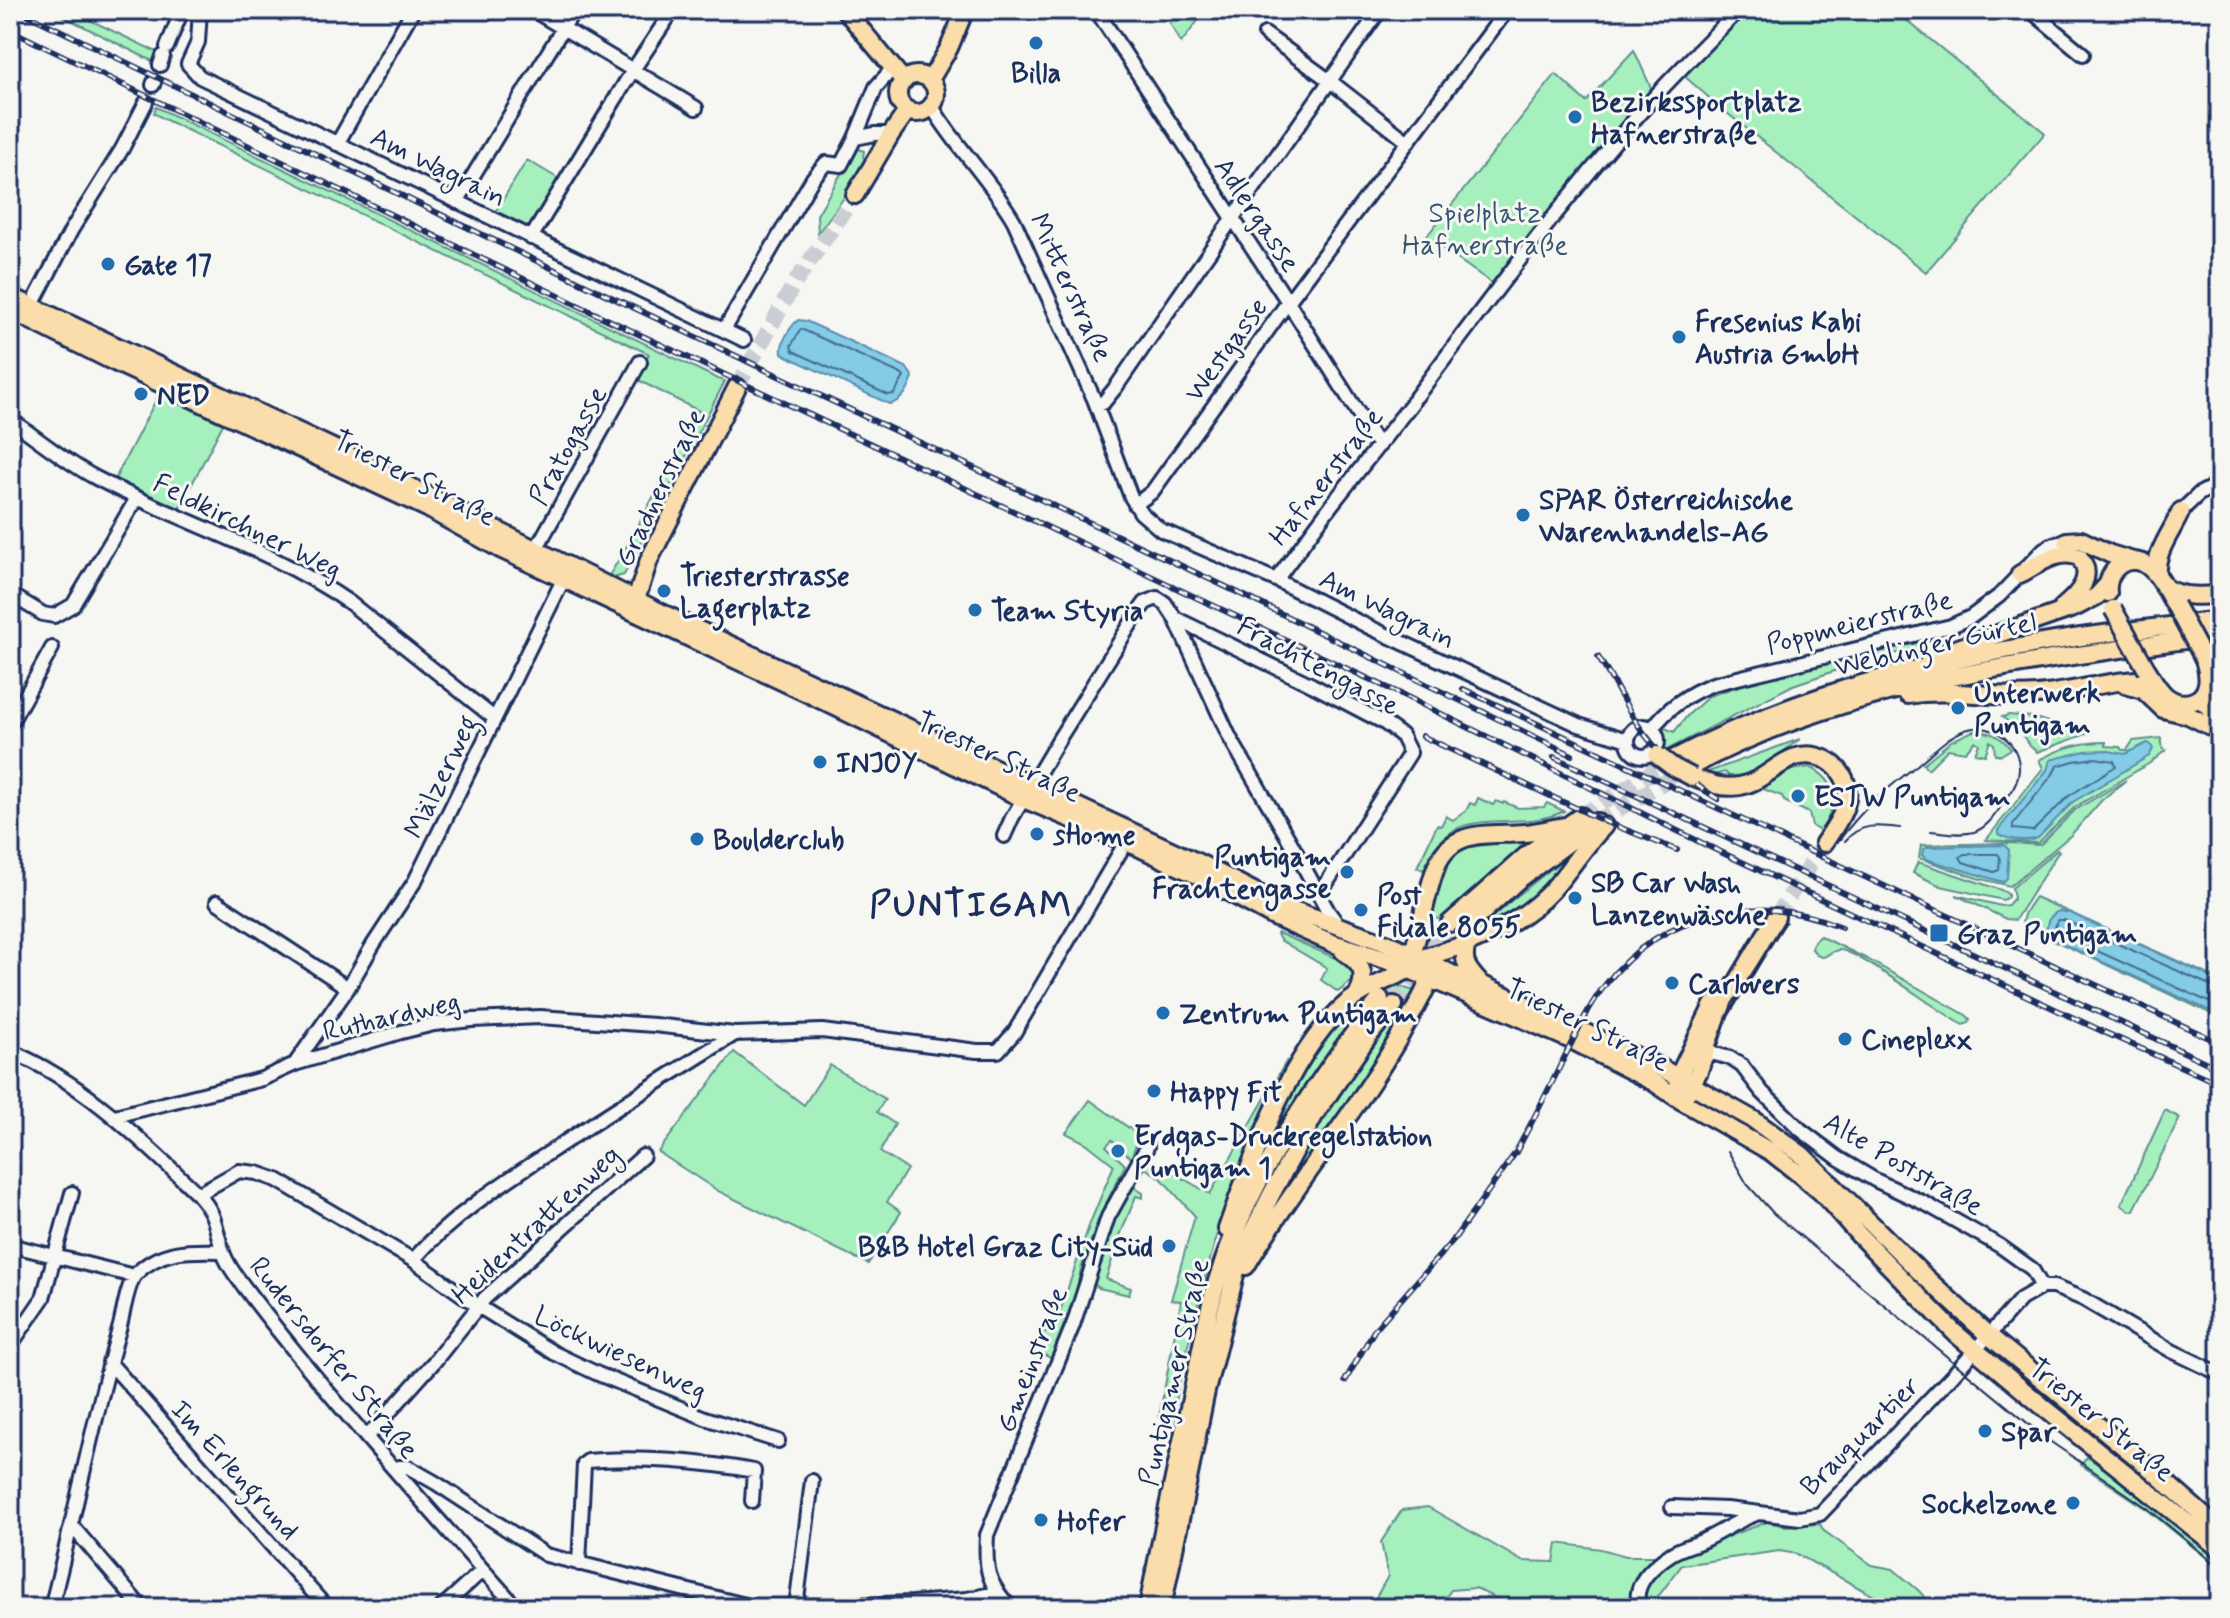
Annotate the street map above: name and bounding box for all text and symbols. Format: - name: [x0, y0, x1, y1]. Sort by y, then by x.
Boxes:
- marker: Billa: [1027, 34, 1045, 52]
- place label: Billa: [1011, 56, 1061, 93]
- place label: Bezirkssportplatz Hafnerstraße: [1591, 85, 1802, 154]
- marker: Bezirkssportplatz Hafnerstraße: [1566, 108, 1584, 126]
- street label: Am Wagrain: [363, 119, 512, 219]
- street label: Adlergasse: [1204, 151, 1308, 280]
- park label: Spielplatz Hafnerstraße: [1402, 196, 1568, 265]
- street label: Mitterstraße: [1019, 208, 1120, 368]
- place label: Gate 17: [124, 248, 212, 285]
- marker: Gate 17: [99, 255, 117, 273]
- street label: Westgasse: [1177, 291, 1277, 410]
- place label: Fresenius Kabi Austria GmbH: [1695, 305, 1861, 374]
- marker: Fresenius Kabi Austria GmbH: [1670, 328, 1688, 346]
- place label: NED: [157, 378, 210, 415]
- street label: Pratogasse: [521, 380, 617, 513]
- marker: NED: [132, 385, 150, 403]
- street label: Hafnerstraße: [1261, 401, 1393, 554]
- street label: Gradnerstraße: [607, 403, 716, 574]
- street label: Triester Straße: [326, 422, 502, 536]
- street label: Feldkirchner Weg: [146, 466, 347, 589]
- place label: SPAR Österreichische Warenhandels-AG: [1539, 483, 1794, 552]
- marker: SPAR Österreichische Warenhandels-AG: [1514, 506, 1532, 524]
- place label: Triesterstrasse Lagerplatz: [680, 559, 850, 631]
- street label: Am Wagrain: [1312, 561, 1461, 661]
- marker: Triesterstrasse Lagerplatz: [655, 582, 673, 600]
- street label: Poppmeierstraße: [1763, 582, 1957, 664]
- place label: Team Styria: [991, 594, 1143, 631]
- marker: Team Styria: [966, 601, 984, 619]
- street label: Weblinger Gürtel: [1831, 604, 2041, 690]
- street label: Frachtengasse: [1229, 609, 1406, 727]
- place label: Unterwerk Puntigam: [1974, 676, 2101, 746]
- marker: Unterwerk Puntigam: [1949, 699, 1967, 717]
- street label: Triester Straße: [909, 704, 1087, 813]
- street label: Mälzerweg: [396, 709, 491, 846]
- place label: INJOY: [836, 746, 918, 783]
- marker: INJOY: [811, 753, 829, 771]
- place label: ESTW Puntigam: [1814, 780, 2011, 818]
- marker: ESTW Puntigam: [1789, 787, 1807, 805]
- place label: sHome: [1052, 818, 1136, 855]
- place label: Boulderclub: [713, 823, 845, 860]
- marker: sHome: [1028, 825, 1046, 843]
- marker: Boulderclub: [688, 830, 706, 848]
- place label: Puntigam Frachtengasse: [1152, 840, 1331, 912]
- marker: Puntigam Frachtengasse: [1338, 863, 1356, 881]
- place label: SB Car Wash Lanzenwäsche: [1591, 866, 1766, 935]
- place label: Post Filiale 8055: [1377, 878, 1521, 947]
- district label: PUNTIGAM: [869, 883, 1073, 930]
- marker: SB Car Wash Lanzenwäsche: [1566, 889, 1584, 907]
- marker: Post Filiale 8055: [1352, 901, 1370, 919]
- place label: Graz Puntigam: [1957, 917, 2137, 955]
- marker: Graz Puntigam: [1928, 922, 1950, 944]
- place label: Carlovers: [1688, 967, 1800, 1004]
- street label: Triester Straße: [1499, 971, 1675, 1082]
- marker: Carlovers: [1663, 974, 1681, 992]
- street label: Ruthardweg: [319, 984, 464, 1051]
- place label: Zentrum Puntigam: [1179, 997, 1417, 1035]
- marker: Zentrum Puntigam: [1154, 1004, 1172, 1022]
- place label: Cineplexx: [1861, 1023, 1973, 1060]
- marker: Cineplexx: [1836, 1030, 1854, 1048]
- place label: Happy Fit: [1170, 1075, 1282, 1112]
- marker: Happy Fit: [1145, 1082, 1163, 1100]
- street label: Alte Poststraße: [1816, 1104, 1990, 1226]
- place label: Erdgas-Druckregelstation Puntigam 1: [1134, 1119, 1432, 1189]
- street label: Heidentrattenweg: [444, 1138, 631, 1315]
- marker: Erdgas-Druckregelstation Puntigam 1: [1109, 1142, 1127, 1160]
- place label: B&B Hotel Graz City-Süd: [858, 1230, 1153, 1267]
- marker: B&B Hotel Graz City-Süd: [1160, 1237, 1178, 1255]
- street label: Rudersdorfer Straße: [240, 1250, 426, 1468]
- street label: Puntigamer Straße: [1131, 1255, 1220, 1490]
- street label: Gmeinstraße: [989, 1282, 1078, 1438]
- street label: Löckwiesenweg: [527, 1298, 712, 1411]
- street label: Triester Straße: [2019, 1350, 2181, 1491]
- street label: Brauquartier: [1793, 1369, 1929, 1505]
- street label: Im Erlengrund: [159, 1393, 307, 1551]
- place label: Spar: [2001, 1415, 2057, 1452]
- marker: Spar: [1976, 1422, 1994, 1440]
- place label: Sockelzone: [1922, 1487, 2057, 1524]
- marker: Sockelzone: [2064, 1494, 2082, 1512]
- place label: Hofer: [1057, 1504, 1126, 1541]
- marker: Hofer: [1032, 1511, 1050, 1529]

